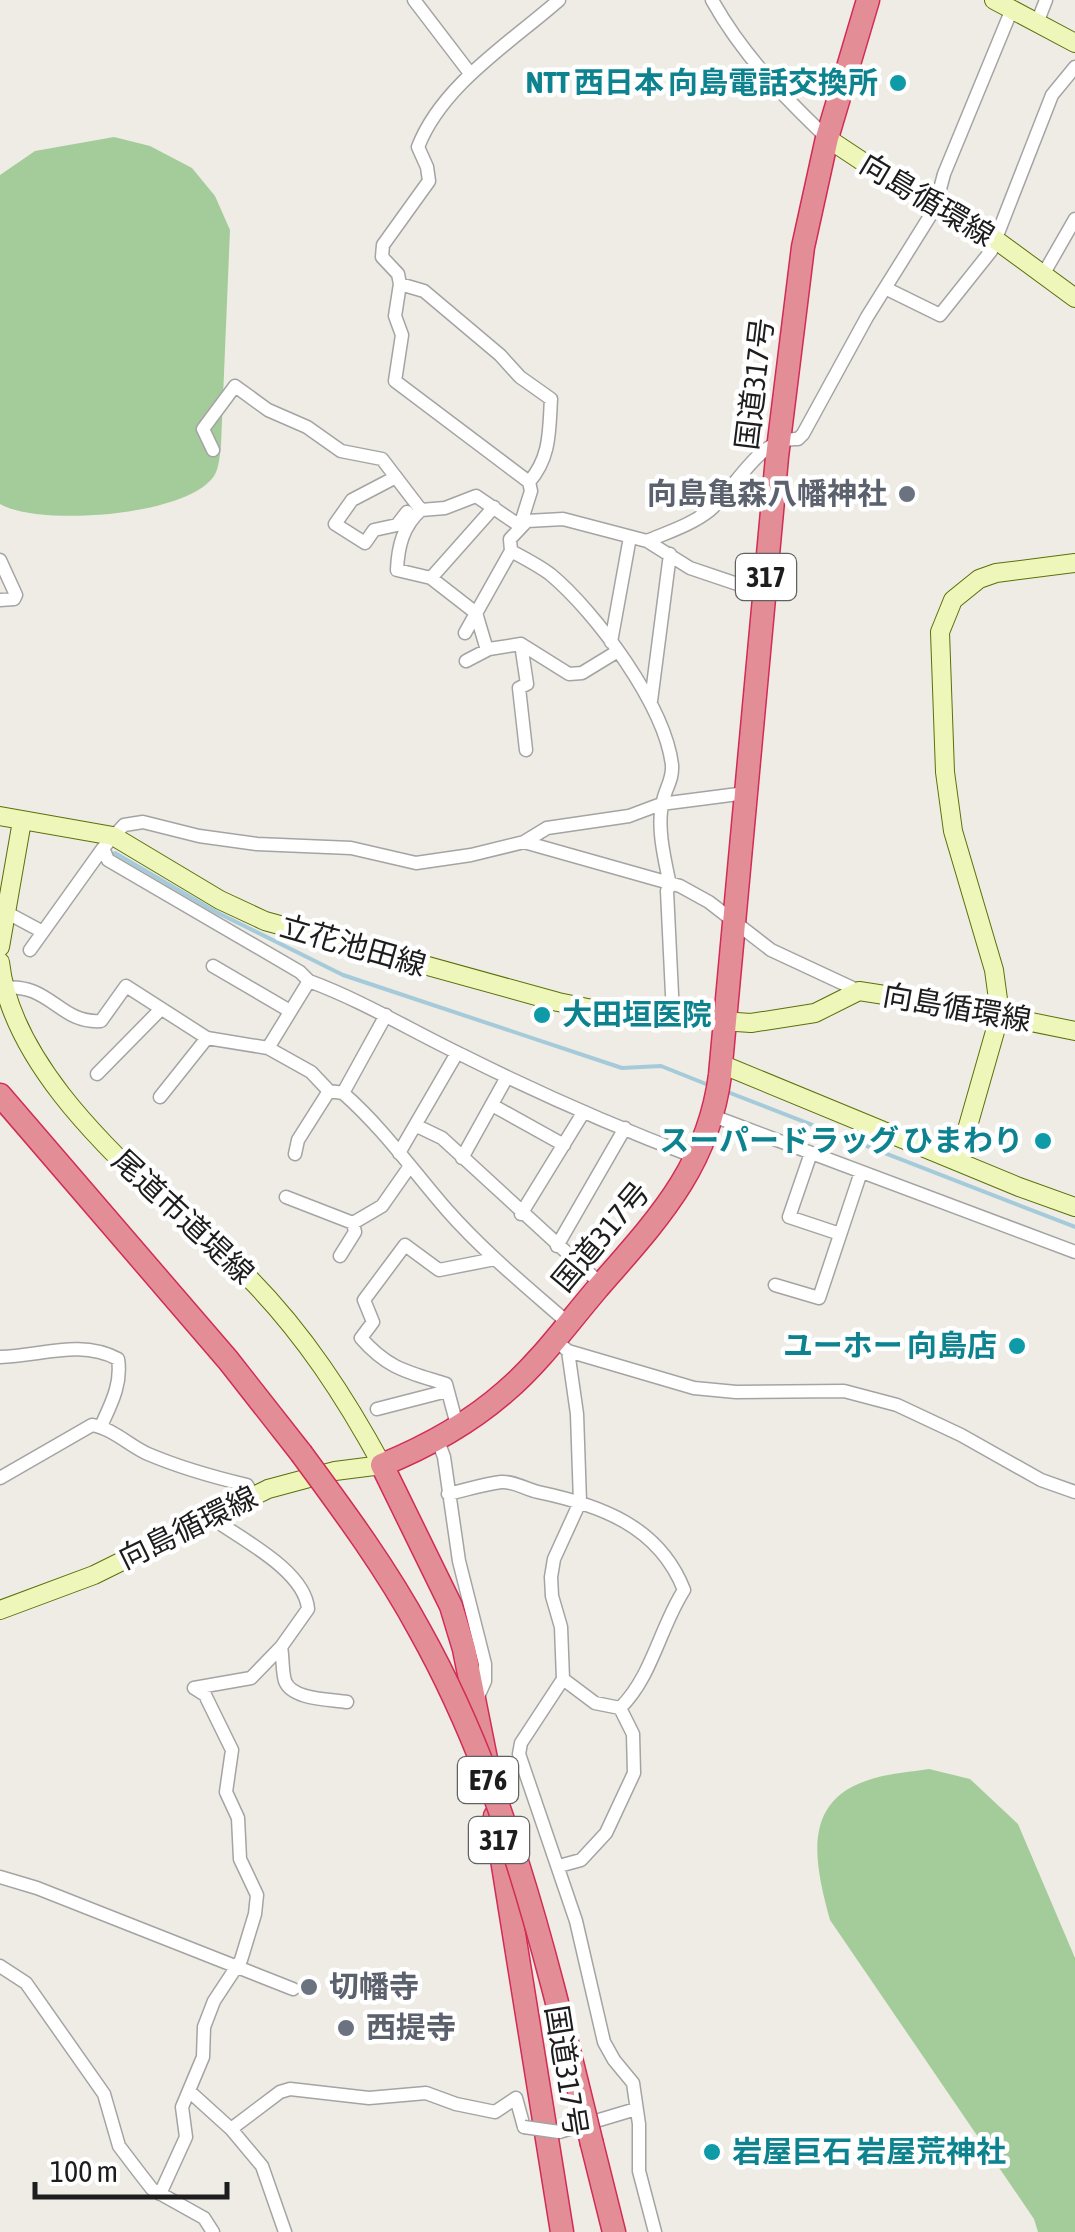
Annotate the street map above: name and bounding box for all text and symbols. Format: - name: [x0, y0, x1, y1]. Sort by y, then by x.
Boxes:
- place label: NTT 西日本 向島電話交換所: [526, 65, 878, 99]
- marker: NTT 西日本 向島電話交換所: [887, 72, 909, 94]
- street label: 向島循環線: [854, 146, 1001, 252]
- street label: 国道317号: [729, 316, 779, 452]
- place label: 向島亀森八幡神社: [647, 476, 887, 510]
- marker: 向島亀森八幡神社: [896, 483, 918, 505]
- road number: 317: [736, 554, 796, 600]
- street label: 立花池田線: [276, 908, 430, 982]
- street label: 向島循環線: [880, 977, 1034, 1037]
- place label: 大田垣医院: [562, 997, 712, 1031]
- marker: 大田垣医院: [531, 1004, 553, 1026]
- place label: スーパードラッグ ひまわり: [659, 1123, 1023, 1157]
- marker: スーパードラッグ ひまわり: [1032, 1130, 1054, 1152]
- street label: 尾道市道堤線: [106, 1142, 261, 1290]
- street label: 国道317号: [545, 1175, 656, 1298]
- place label: ユーホー 向島店: [783, 1328, 997, 1362]
- marker: ユーホー 向島店: [1006, 1335, 1028, 1357]
- street label: 向島循環線: [113, 1479, 262, 1575]
- road number: E76: [458, 1757, 518, 1803]
- road number: 317: [469, 1817, 529, 1863]
- place label: 切幡寺: [329, 1969, 419, 2003]
- marker: 切幡寺: [298, 1976, 320, 1998]
- street label: 国道317号: [540, 2003, 594, 2139]
- place label: 西提寺: [366, 2010, 456, 2044]
- marker: 西提寺: [335, 2017, 357, 2039]
- place label: 岩屋巨石 岩屋荒神社: [732, 2134, 1006, 2168]
- scale bar: [35, 2137, 228, 2199]
- marker: 岩屋巨石 岩屋荒神社: [701, 2141, 723, 2163]
- text: 100 m: [50, 2154, 118, 2188]

